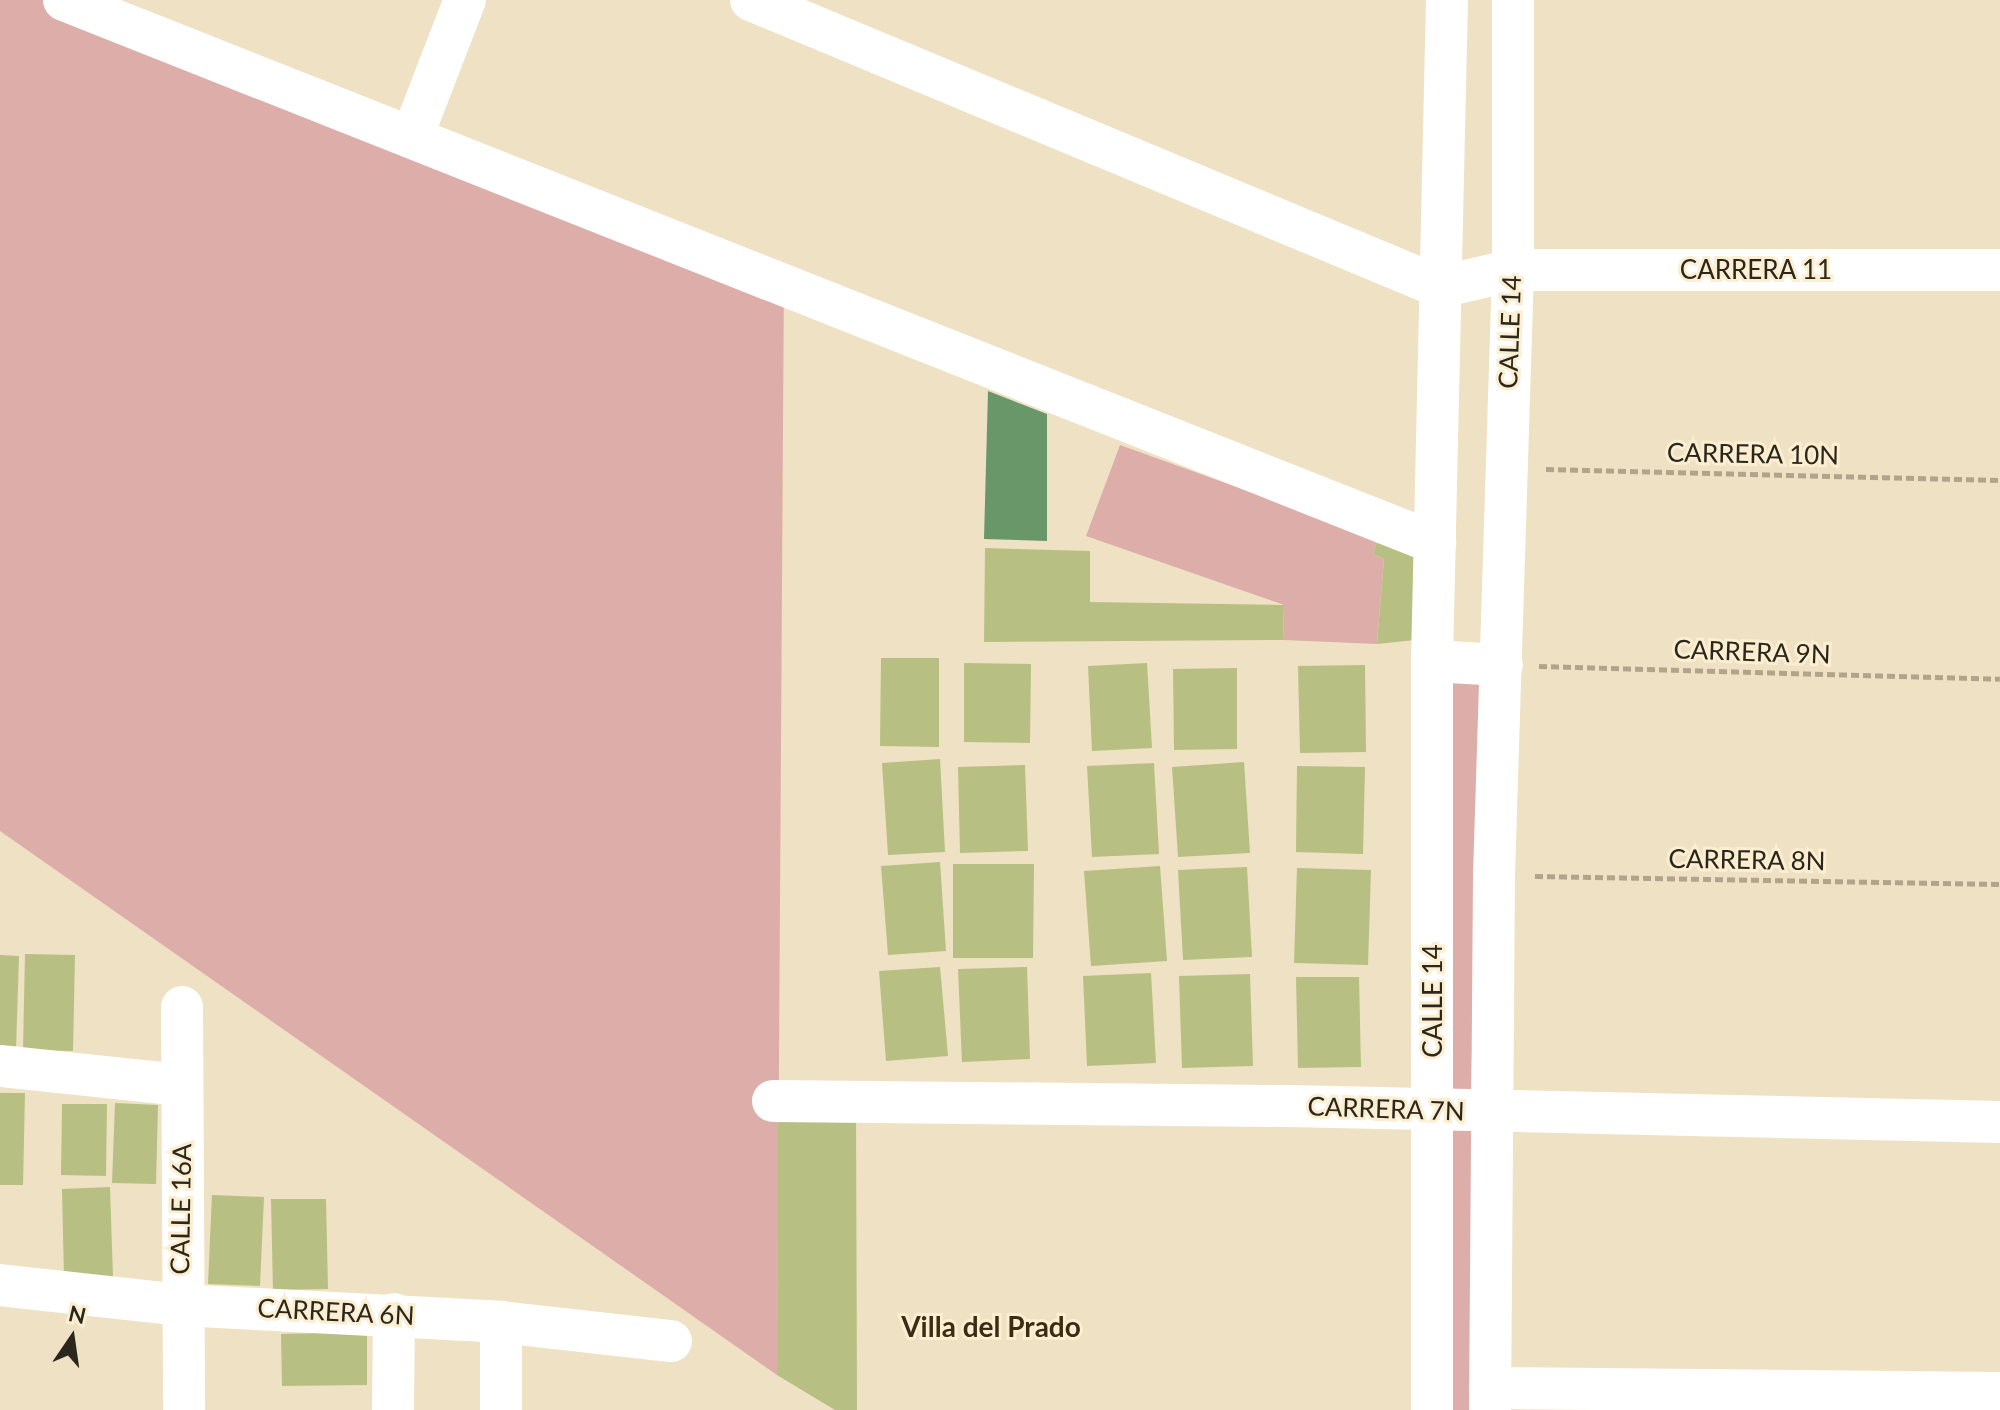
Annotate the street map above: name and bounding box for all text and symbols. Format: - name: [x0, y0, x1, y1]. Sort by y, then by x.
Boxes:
- street label: CARRERA 11: [1679, 254, 1833, 286]
- street label: CALLE 14: [1492, 275, 1528, 389]
- street label: CARRERA 10N: [1666, 437, 1840, 471]
- street label: CARRERA 9N: [1672, 634, 1832, 670]
- street label: CARRERA 8N: [1668, 843, 1826, 877]
- street label: CALLE 14: [1417, 944, 1449, 1058]
- street label: CARRERA 7N: [1306, 1091, 1466, 1127]
- street label: CALLE 16A: [164, 1143, 198, 1275]
- street label: CARRERA 6N: [256, 1292, 416, 1332]
- north arrow: [32, 1298, 112, 1378]
- text: N: [66, 1299, 89, 1329]
- district label: Villa del Prado: [901, 1309, 1081, 1343]

